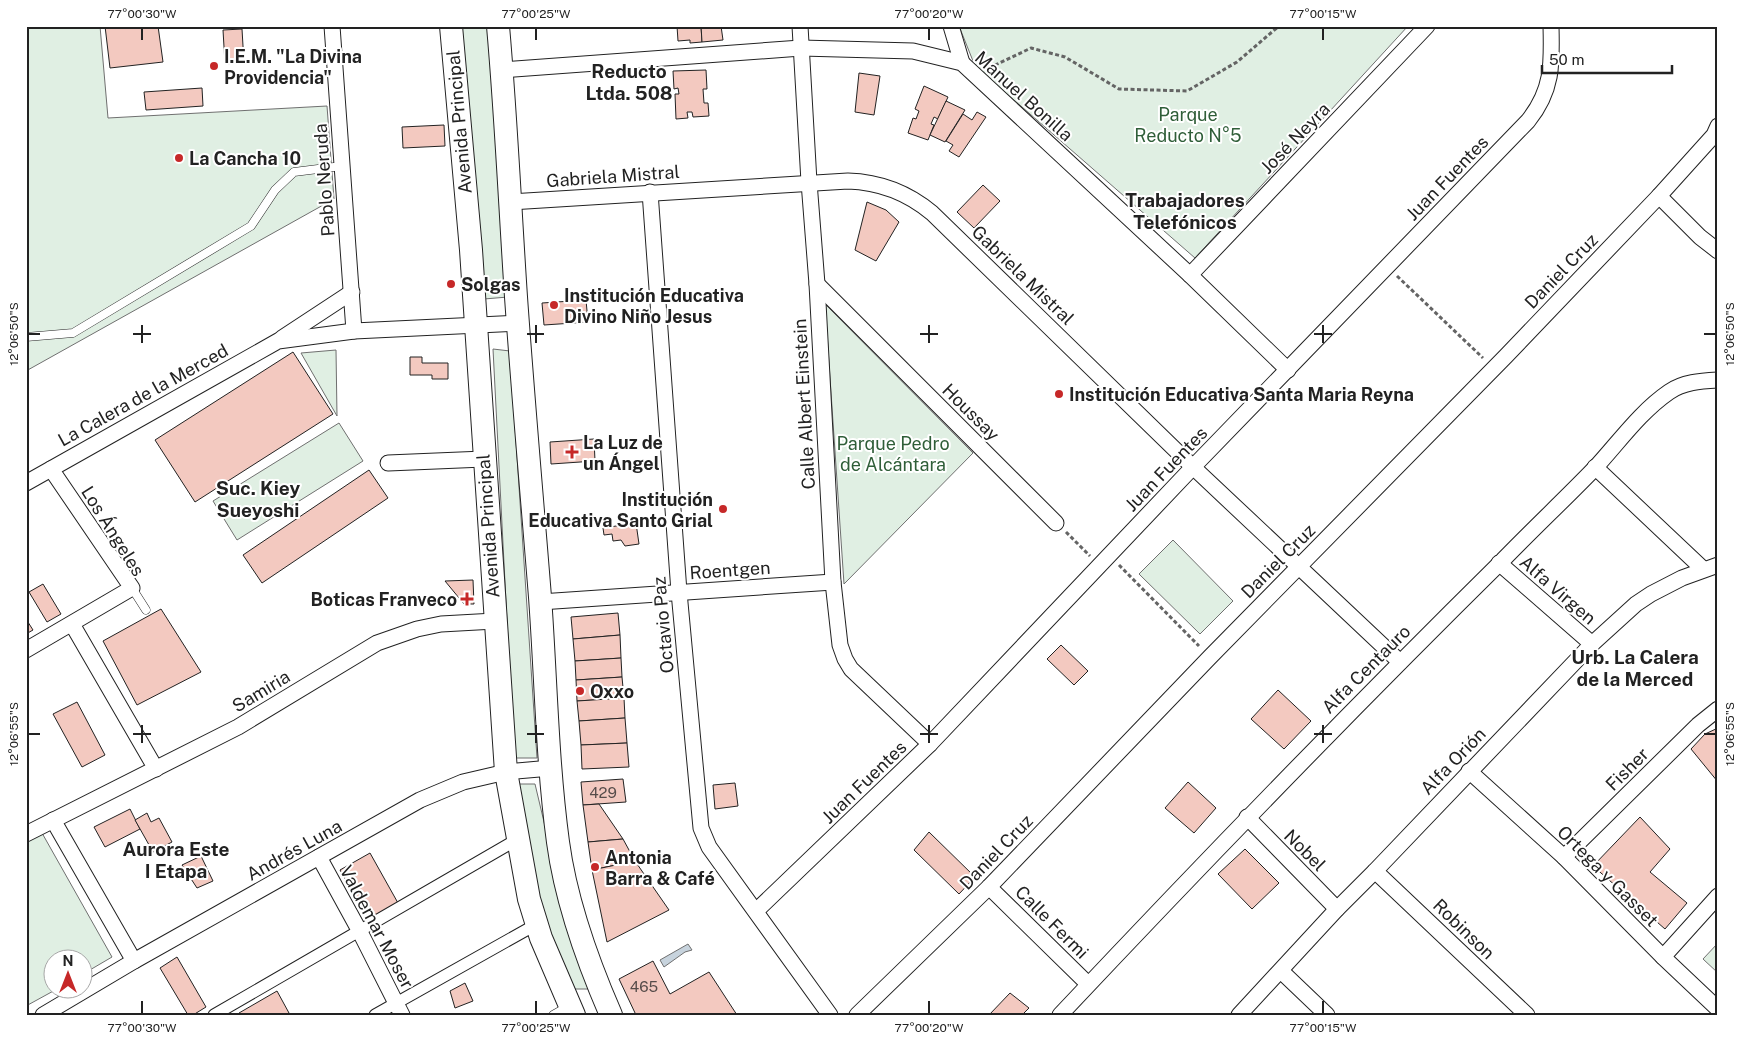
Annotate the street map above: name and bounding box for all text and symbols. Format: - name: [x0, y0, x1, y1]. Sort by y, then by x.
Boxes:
- text: 77°00'30"W: [107, 7, 177, 21]
- text: 77°00'25"W: [501, 7, 571, 21]
- text: 77°00'20"W: [895, 7, 964, 21]
- text: 77°00'15"W: [1290, 7, 1357, 21]
- scale bar: [1542, 42, 1672, 74]
- place label: I.E.M. "La Divina Providencia": [224, 46, 362, 88]
- street label: Manuel Bonilla: [971, 47, 1077, 145]
- street label: Avenida Principal: [442, 49, 476, 195]
- text: 50 m: [1549, 51, 1584, 68]
- marker: I.E.M. "La Divina Providencia": [208, 60, 220, 72]
- district label: Reducto Ltda. 508: [585, 60, 673, 104]
- street label: José Neyra: [1256, 98, 1334, 178]
- park label: Parque Reducto N°5: [1134, 104, 1242, 146]
- street label: Pablo Neruda: [310, 123, 338, 237]
- street label: Juan Fuentes: [1401, 131, 1493, 225]
- place label: La Cancha 10: [189, 148, 301, 169]
- marker: La Cancha 10: [173, 152, 185, 164]
- street label: Gabriela Mistral: [546, 161, 680, 191]
- district label: Trabajadores Telefónicos: [1125, 189, 1245, 233]
- street label: Gabriela Mistral: [968, 221, 1078, 329]
- street label: Daniel Cruz: [1520, 229, 1602, 313]
- place label: Solgas: [461, 274, 520, 295]
- marker: Solgas: [445, 278, 457, 290]
- place label: Institución Educativa Divino Niño Jesus: [564, 285, 744, 327]
- marker: Institución Educativa Divino Niño Jesus: [548, 299, 560, 311]
- text: 12°06'50"S: [7, 302, 21, 366]
- text: 12°06'50"S: [1723, 302, 1737, 366]
- street label: Calle Albert Einstein: [789, 318, 819, 490]
- street label: La Calera de la Merced: [54, 339, 232, 451]
- street label: Houssay: [938, 379, 1004, 445]
- place label: Institución Educativa Santa Maria Reyna: [1069, 384, 1414, 405]
- marker: Institución Educativa Santa Maria Reyna: [1053, 388, 1065, 400]
- street label: Juan Fuentes: [1120, 422, 1212, 516]
- place label: La Luz de un Ángel: [583, 432, 663, 474]
- park label: Parque Pedro de Alcántara: [836, 433, 950, 475]
- marker: La Luz de un Ángel: [565, 445, 579, 459]
- street label: Avenida Principal: [472, 453, 504, 599]
- district label: Suc. Kiey Sueyoshi: [216, 477, 300, 521]
- street label: Los Ángeles: [77, 482, 150, 580]
- place label: Institución Educativa Santo Grial: [528, 489, 713, 531]
- marker: Institución Educativa Santo Grial: [717, 503, 729, 515]
- street label: Daniel Cruz: [1237, 520, 1319, 602]
- street label: Alfa Virgen: [1516, 551, 1600, 629]
- street label: Roentgen: [689, 557, 771, 583]
- street label: Octavio Paz: [648, 576, 678, 674]
- place label: Boticas Franveco: [310, 589, 457, 610]
- marker: Boticas Franveco: [461, 593, 473, 605]
- street label: Alfa Centauro: [1317, 620, 1415, 718]
- district label: Urb. La Calera de la Merced: [1571, 646, 1699, 690]
- street label: Samiria: [228, 666, 294, 716]
- place label: Oxxo: [590, 681, 634, 702]
- marker: Oxxo: [574, 685, 586, 697]
- text: 12°06'55"S: [7, 702, 21, 766]
- text: 12°06'55"S: [1723, 702, 1737, 766]
- street label: Alfa Orión: [1416, 723, 1490, 799]
- street label: Juan Fuentes: [817, 736, 911, 828]
- street label: Fisher: [1601, 743, 1653, 795]
- house number: 429: [589, 784, 617, 801]
- street label: Daniel Cruz: [955, 810, 1037, 894]
- street label: Andrés Luna: [243, 815, 345, 885]
- street label: Ortega y Gasset: [1553, 821, 1663, 931]
- street label: Nobel: [1280, 825, 1330, 875]
- district label: Aurora Este I Etapa: [123, 838, 229, 882]
- place label: Antonia Barra & Café: [605, 847, 715, 889]
- marker: Antonia Barra & Café: [589, 861, 601, 873]
- street label: Valdemar Moser: [336, 862, 418, 992]
- street label: Calle Fermi: [1011, 881, 1093, 963]
- street label: Robinson: [1429, 895, 1499, 963]
- north arrow: [42, 948, 92, 998]
- text: N: [63, 953, 73, 969]
- house number: 465: [630, 978, 658, 995]
- text: 77°00'30"W: [107, 1021, 177, 1035]
- text: 77°00'25"W: [501, 1021, 571, 1035]
- text: 77°00'20"W: [895, 1021, 964, 1035]
- text: 77°00'15"W: [1290, 1021, 1357, 1035]

